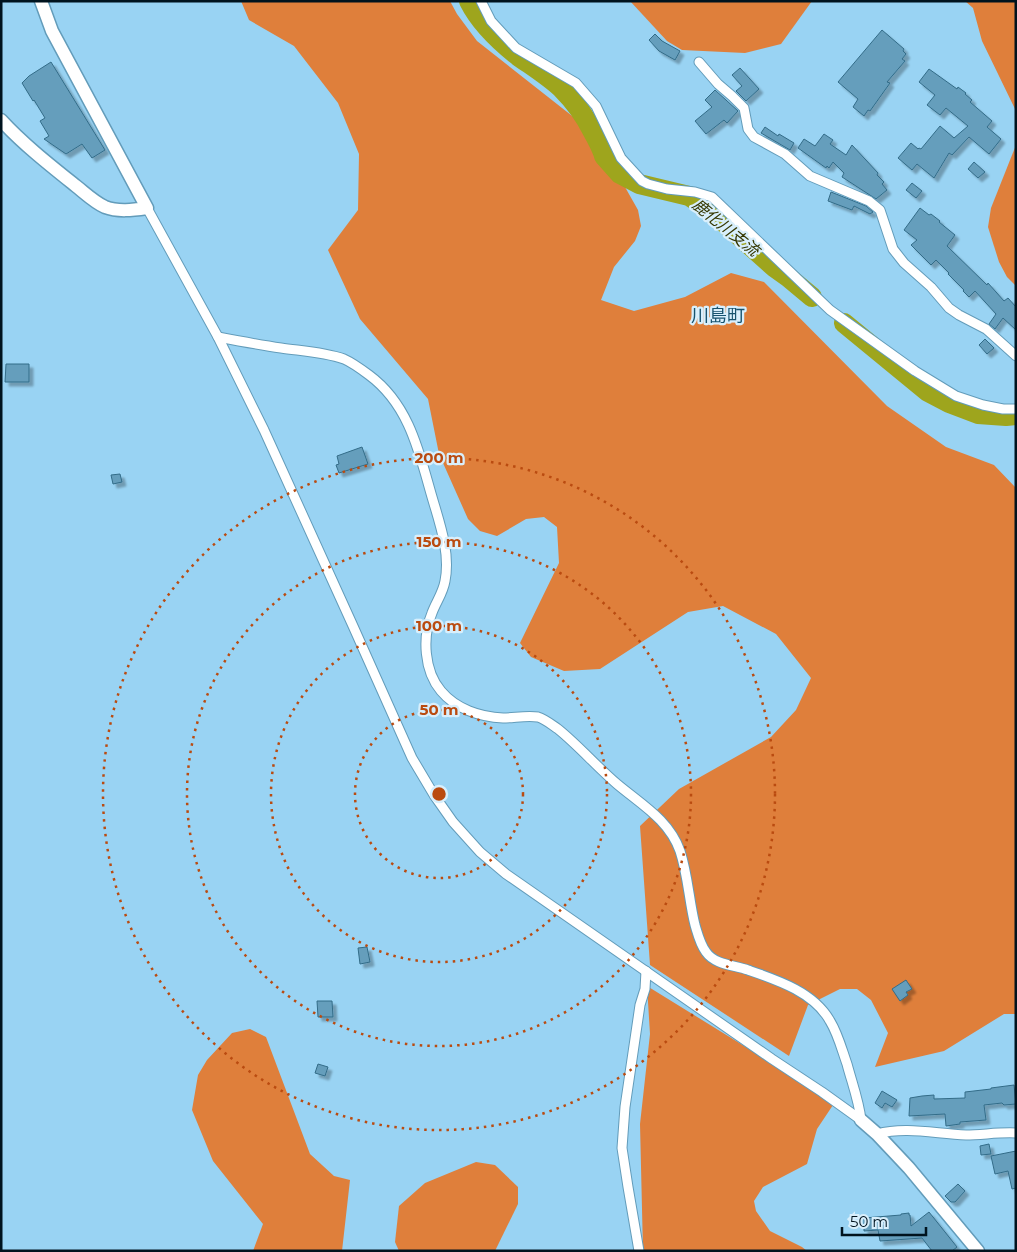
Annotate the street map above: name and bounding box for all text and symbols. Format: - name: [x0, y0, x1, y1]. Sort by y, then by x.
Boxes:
- water label: 鹿化川支流: [689, 195, 765, 262]
- district label: 川島町: [691, 305, 745, 327]
- text: 200 m: [414, 448, 464, 467]
- text: 150 m: [417, 532, 461, 551]
- text: 100 m: [416, 616, 462, 635]
- text: 50 m: [419, 700, 459, 719]
- centre of rings: [430, 785, 448, 803]
- scale bar: [842, 1204, 926, 1236]
- text: 50 m: [850, 1212, 888, 1231]

